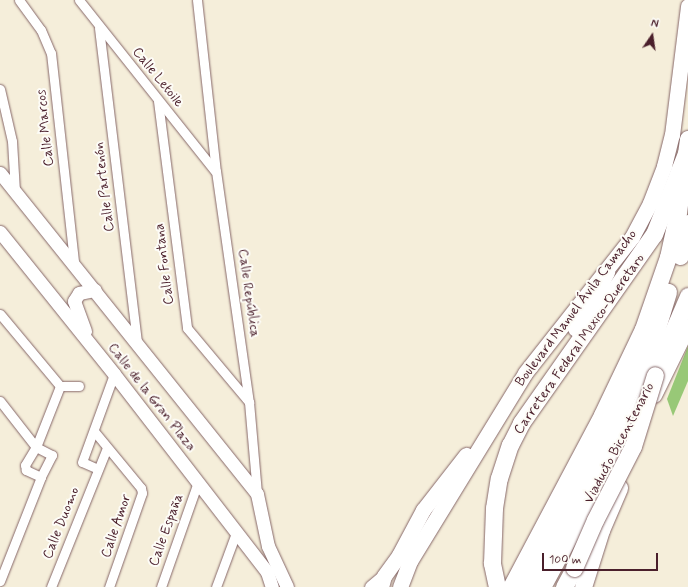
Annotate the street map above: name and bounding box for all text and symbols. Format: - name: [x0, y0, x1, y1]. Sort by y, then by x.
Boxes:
- north arrow: [632, 16, 672, 56]
- text: N: [650, 17, 660, 32]
- street label: Calle Letoile: [129, 44, 187, 110]
- street label: Calle Marcos: [33, 89, 57, 167]
- street label: Calle Partenón: [90, 142, 118, 232]
- street label: Calle Fontana: [151, 221, 177, 307]
- street label: Boulevard Manuel Ávila Camacho: [511, 225, 641, 391]
- street label: Calle República: [234, 248, 264, 338]
- street label: Carretera Federal Mexico-Queretaro: [509, 249, 649, 439]
- street label: Calle de la Gran Plaza: [104, 339, 200, 455]
- street label: Viaducto Bicentenario: [580, 380, 658, 506]
- street label: Calle Duomo: [39, 485, 83, 561]
- street label: Calle Amor: [97, 492, 135, 560]
- street label: Calle España: [145, 492, 187, 568]
- scale bar: [544, 545, 660, 571]
- text: 100 m: [549, 552, 581, 568]

